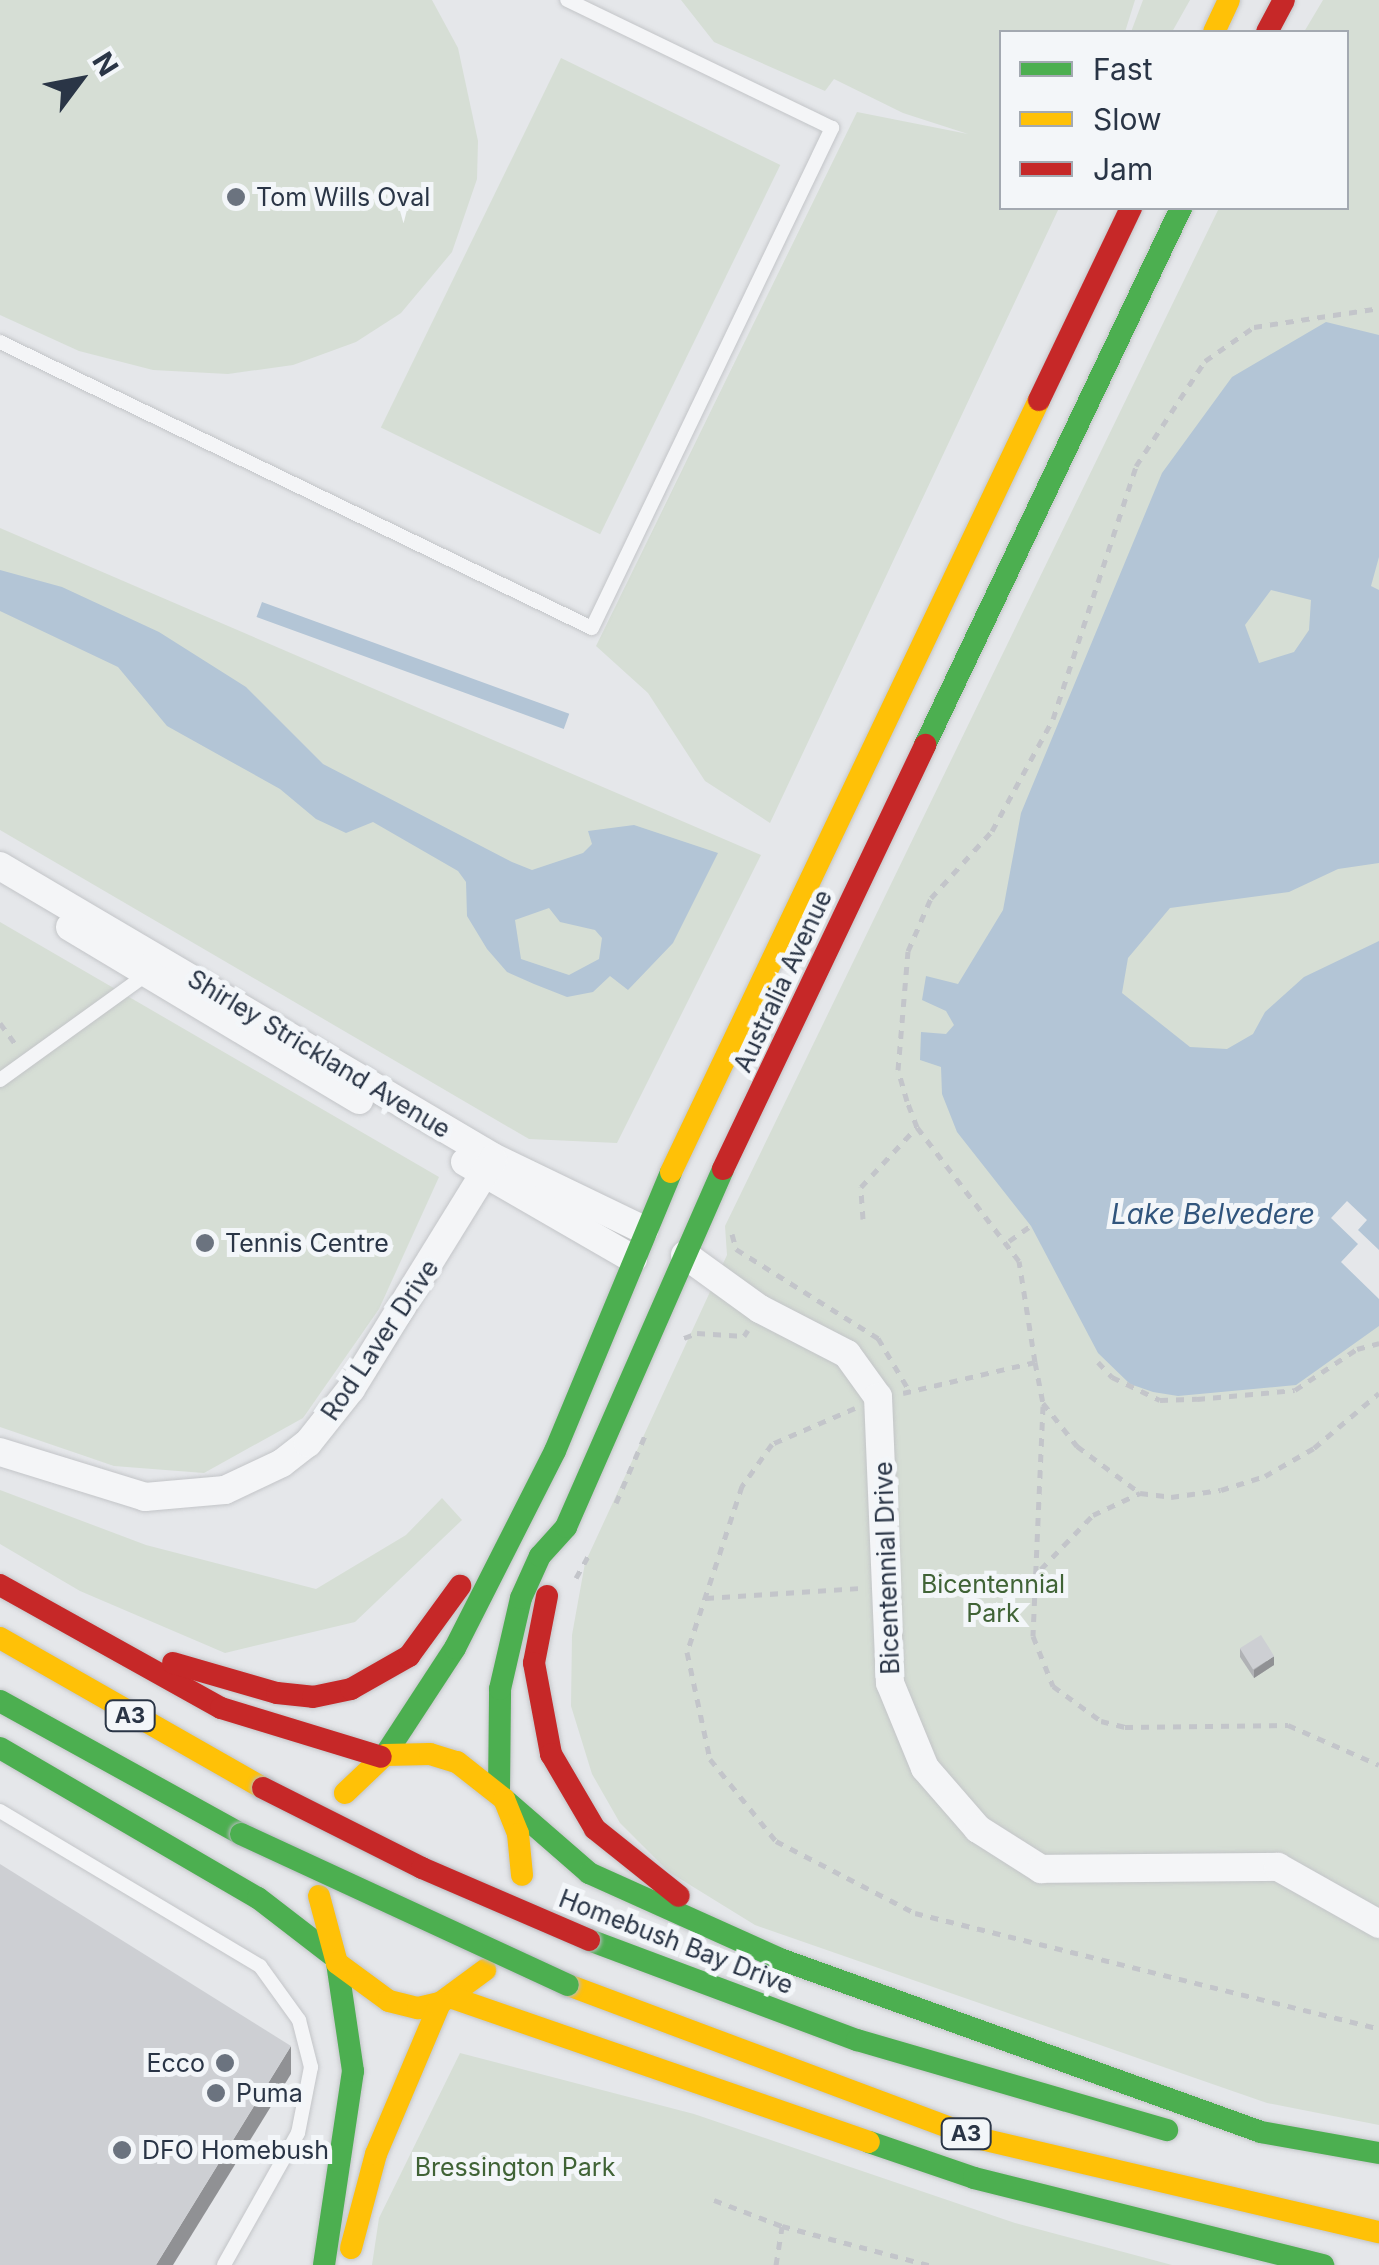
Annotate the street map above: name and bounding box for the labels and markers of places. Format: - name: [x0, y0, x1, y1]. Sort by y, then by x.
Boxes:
- place label: Tom Wills Oval: [256, 182, 430, 212]
- marker: Tom Wills Oval: [225, 186, 247, 208]
- place label: Tennis Centre: [225, 1228, 389, 1258]
- marker: Tennis Centre: [194, 1232, 216, 1254]
- place label: Ecco: [146, 2048, 205, 2078]
- marker: Ecco: [214, 2052, 236, 2074]
- place label: Puma: [236, 2078, 303, 2108]
- marker: Puma: [205, 2082, 227, 2104]
- place label: DFO Homebush: [142, 2135, 329, 2165]
- marker: DFO Homebush: [111, 2139, 133, 2161]

